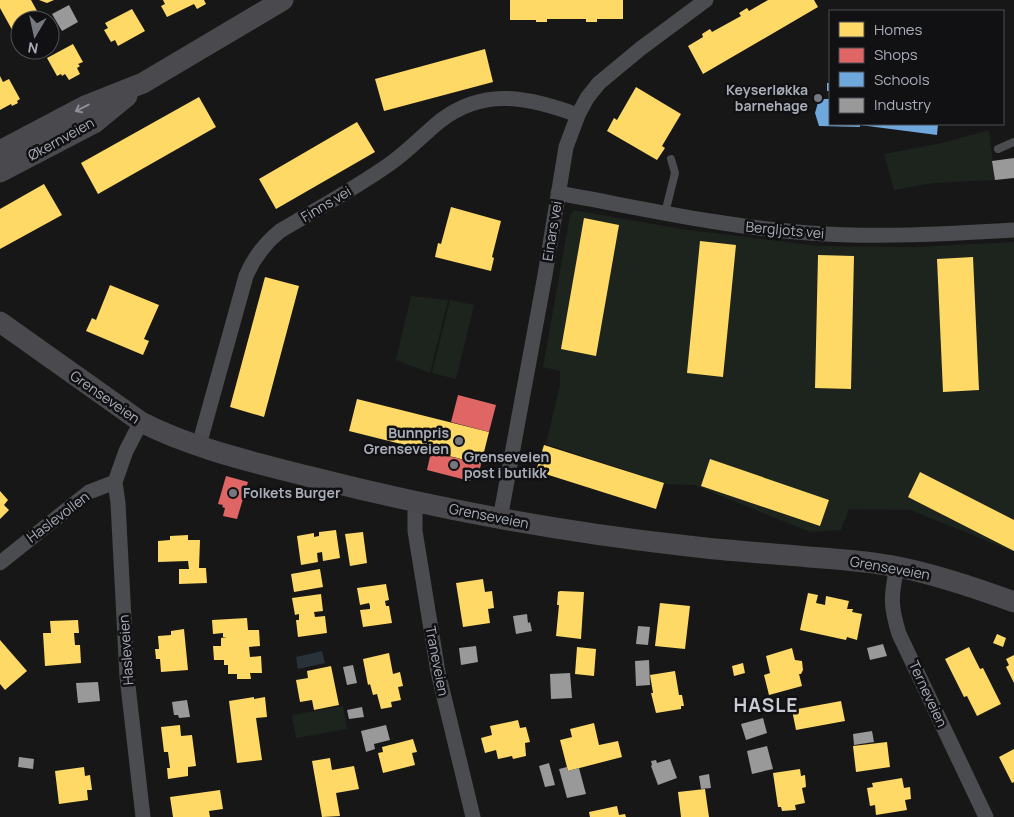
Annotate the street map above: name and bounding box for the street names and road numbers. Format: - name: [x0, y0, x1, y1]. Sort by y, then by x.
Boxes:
- street label: Økernveien: [24, 113, 97, 165]
- street label: Finns vei: [297, 181, 354, 226]
- street label: Einars vei: [537, 200, 566, 262]
- street label: Bergljots vei: [745, 217, 825, 242]
- street label: Grenseveien: [67, 366, 144, 428]
- street label: Haslevollen: [23, 487, 93, 546]
- street label: Grenseveien: [448, 498, 531, 533]
- street label: Grenseveien: [849, 551, 932, 584]
- street label: Hasleveien: [114, 614, 137, 686]
- street label: Traneveien: [421, 624, 454, 698]
- street label: Terneveien: [905, 658, 952, 730]

